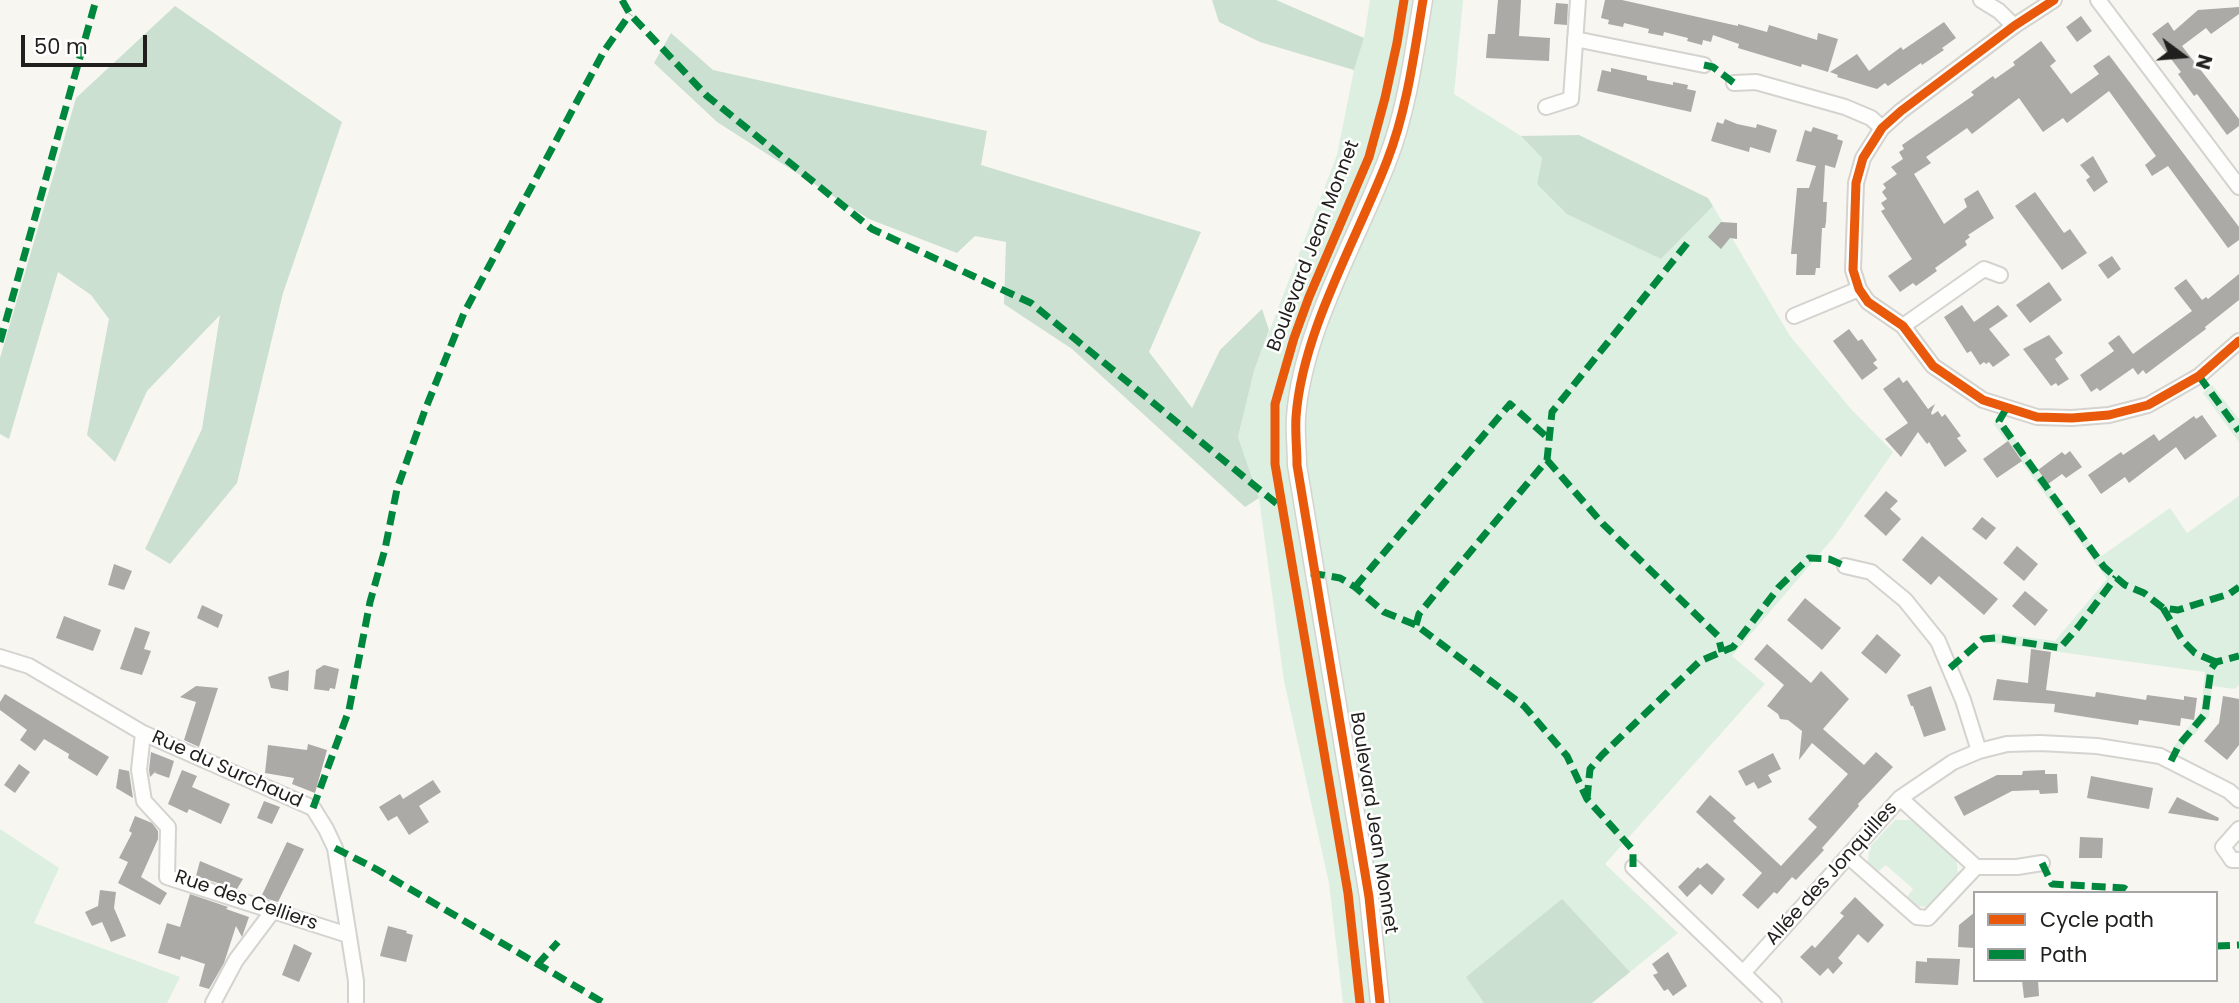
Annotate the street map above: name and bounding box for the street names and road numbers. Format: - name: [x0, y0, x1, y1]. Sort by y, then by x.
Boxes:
- street label: Boulevard Jean Monnet: [1263, 137, 1365, 355]
- street label: Boulevard Jean Monnet: [1344, 710, 1402, 936]
- street label: Rue du Surchaud: [148, 727, 306, 813]
- street label: Allée des Jonquilles: [1761, 797, 1903, 951]
- street label: Rue des Celliers: [172, 866, 320, 936]

